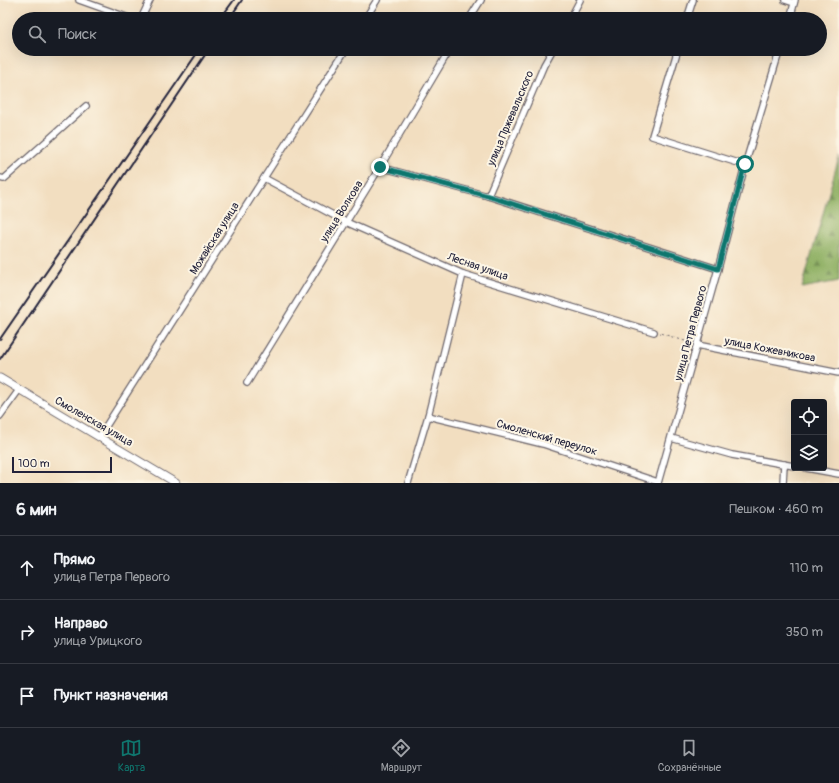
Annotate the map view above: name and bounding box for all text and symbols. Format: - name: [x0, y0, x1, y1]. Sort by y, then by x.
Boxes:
- search box: [12, 12, 827, 56]
- icon: search: [26, 23, 48, 45]
- text: Поиск: [58, 25, 97, 44]
- street label: улица Пржевальского: [484, 69, 536, 169]
- route start: [736, 155, 754, 173]
- route end: [371, 158, 389, 176]
- street label: улица Волкова: [317, 178, 365, 245]
- street label: Можайская улица: [187, 200, 242, 277]
- street label: Лесная улица: [445, 250, 510, 283]
- street label: улица Петра Первого: [671, 284, 709, 383]
- street label: улица Кожевникова: [722, 334, 816, 365]
- street label: Смоленская улица: [52, 394, 135, 449]
- map controls: [791, 399, 827, 471]
- button: locate: [791, 399, 827, 435]
- street label: Смоленский переулок: [495, 417, 599, 458]
- button: layers: [791, 435, 827, 471]
- scale bar: [12, 455, 112, 474]
- text: 100 m: [18, 457, 49, 470]
- text: 6 мин: [16, 499, 57, 520]
- text: Пешком · 460 m: [729, 501, 823, 517]
- text: Прямо: [54, 550, 95, 569]
- icon: ahead: [16, 557, 38, 579]
- text: 110 m: [790, 560, 823, 576]
- text: улица Петра Первого: [54, 569, 170, 585]
- text: Направо: [54, 614, 108, 633]
- icon: right: [16, 621, 38, 643]
- text: 350 m: [785, 624, 823, 640]
- text: улица Урицкого: [54, 633, 142, 649]
- icon: arrive: [16, 685, 38, 707]
- text: Пункт назначения: [54, 686, 168, 705]
- tab: Карта: [118, 737, 145, 774]
- tab: Маршрут: [381, 737, 422, 774]
- tab: Сохранённые: [658, 737, 721, 774]

